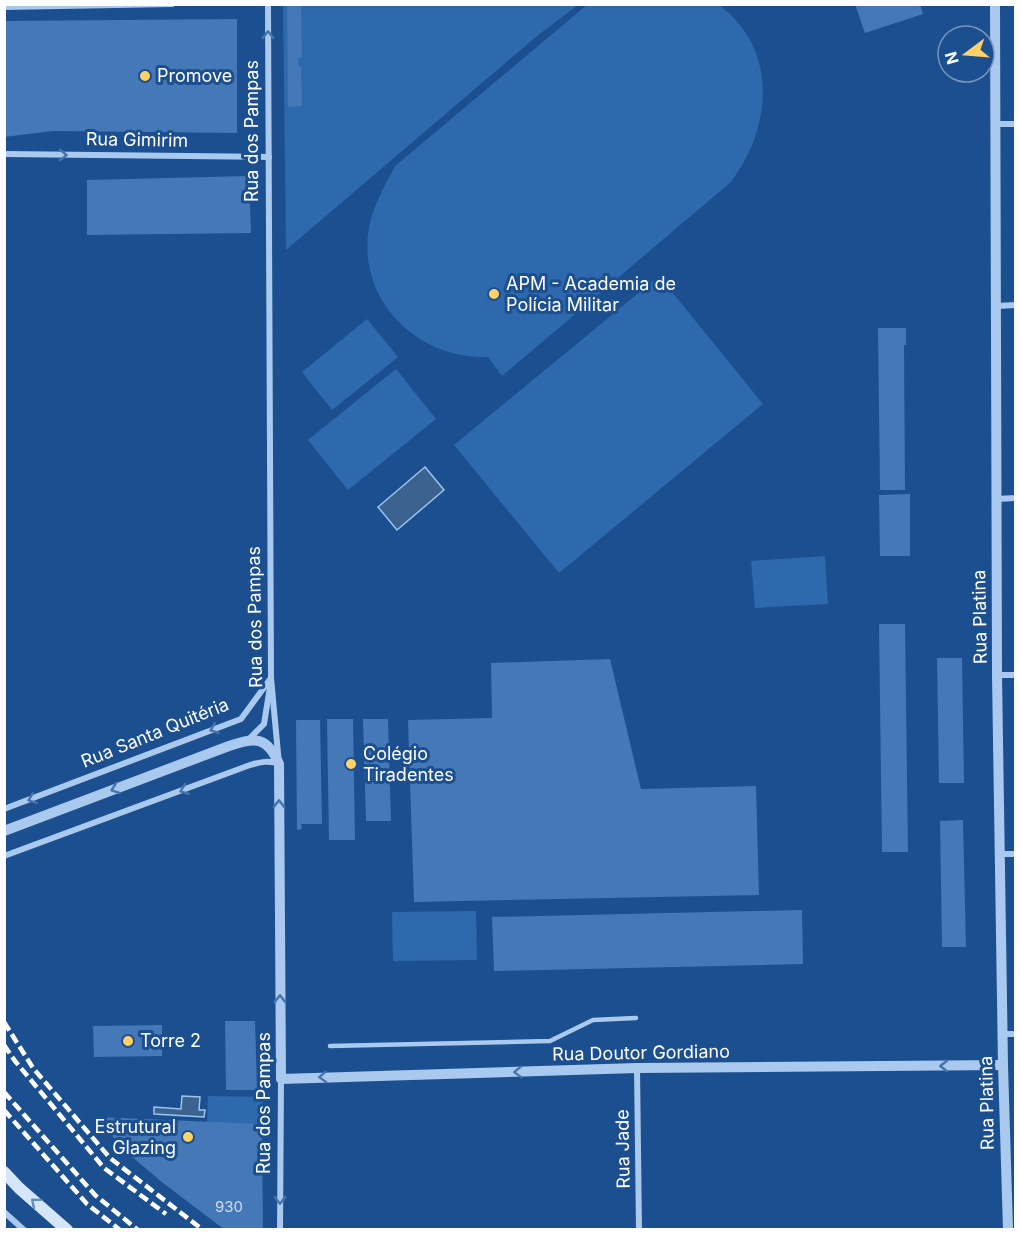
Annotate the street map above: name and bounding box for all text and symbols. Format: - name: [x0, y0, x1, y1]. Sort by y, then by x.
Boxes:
- north arrow: [936, 24, 996, 84]
- one-way arrow: [262, 31, 274, 40]
- text: N: [940, 50, 963, 67]
- street label: Rua dos Pampas: [241, 60, 262, 202]
- place label: Promove: [157, 65, 232, 86]
- marker: Promove: [138, 69, 152, 83]
- street label: Rua Gimirim: [86, 128, 188, 151]
- one-way arrow: [58, 148, 67, 161]
- place label: APM - Academia de Polícia Militar: [506, 273, 676, 315]
- marker: APM - Academia de Polícia Militar: [487, 287, 501, 301]
- street label: Rua dos Pampas: [243, 546, 266, 688]
- street label: Rua Platina: [968, 570, 991, 664]
- street label: Rua Santa Quitéria: [78, 693, 232, 772]
- one-way arrow: [209, 722, 220, 734]
- place label: Colégio Tiradentes: [363, 743, 454, 785]
- marker: Colégio Tiradentes: [344, 757, 358, 771]
- one-way arrow: [110, 781, 121, 794]
- one-way arrow: [179, 782, 190, 795]
- one-way arrow: [27, 791, 38, 804]
- one-way arrow: [273, 800, 285, 809]
- one-way arrow: [274, 995, 286, 1004]
- place label: Torre 2: [140, 1030, 201, 1051]
- street label: Rua dos Pampas: [253, 1032, 274, 1174]
- marker: Torre 2: [121, 1034, 135, 1048]
- street label: Rua Doutor Gordiano: [552, 1040, 730, 1065]
- street label: Rua Platina: [975, 1056, 998, 1150]
- one-way arrow: [940, 1060, 949, 1072]
- one-way arrow: [514, 1065, 523, 1078]
- one-way arrow: [319, 1071, 328, 1084]
- street label: Rua Jade: [611, 1109, 634, 1189]
- place label: Estrutural Glazing: [95, 1116, 176, 1158]
- marker: Estrutural Glazing: [181, 1130, 195, 1144]
- one-way arrow: [274, 1196, 286, 1205]
- house number: 930: [215, 1197, 243, 1216]
- one-way arrow: [31, 1198, 42, 1209]

